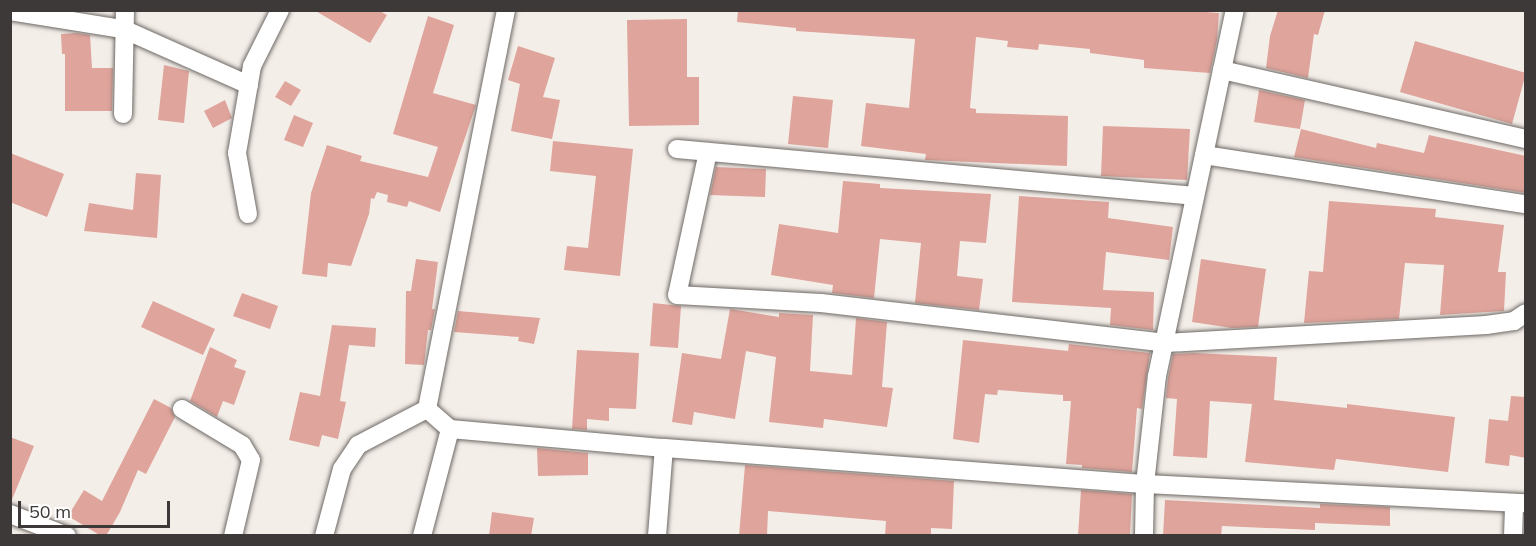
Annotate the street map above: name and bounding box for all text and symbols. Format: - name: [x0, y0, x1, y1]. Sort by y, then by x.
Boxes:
- scale bar: [21, 489, 172, 527]
- text: 50 m: [29, 500, 71, 523]

